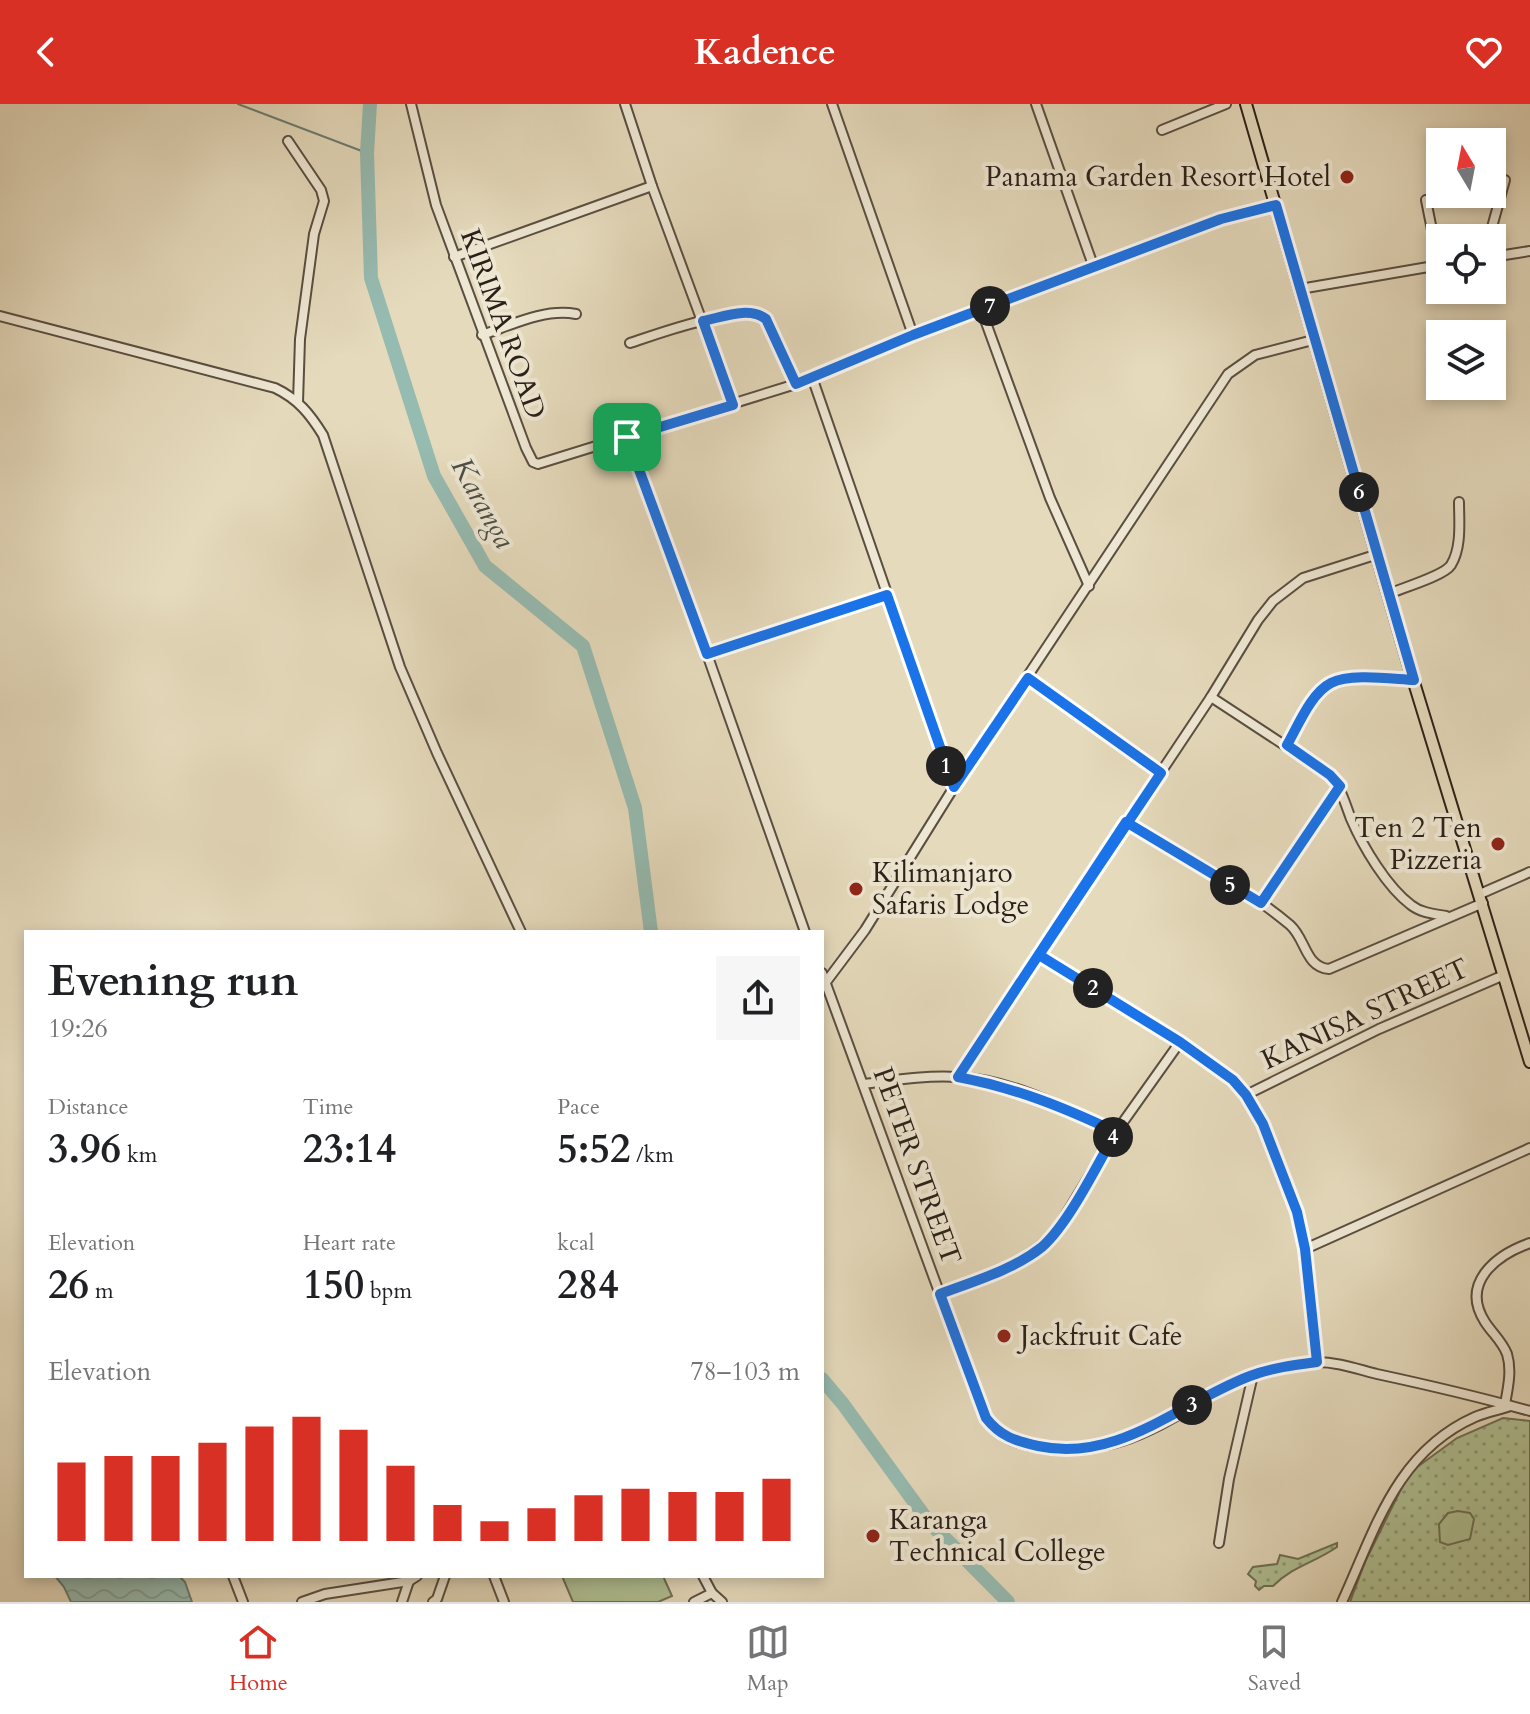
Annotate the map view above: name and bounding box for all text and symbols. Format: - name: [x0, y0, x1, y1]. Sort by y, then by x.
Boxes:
- text: Kadence: [694, 28, 836, 77]
- icon: back: [24, 30, 68, 74]
- icon: heart: [1462, 30, 1506, 74]
- north arrow: [1426, 128, 1506, 208]
- map controls: [1426, 128, 1506, 400]
- place label: Panama Garden Resort Hotel: [985, 158, 1331, 196]
- marker: Panama Garden Resort Hotel: [1338, 168, 1356, 186]
- street label: KIRIMA ROAD: [451, 224, 555, 424]
- button: locate: [1426, 224, 1506, 304]
- pin: 7: [970, 286, 1010, 326]
- text: 7: [984, 291, 996, 321]
- button: layers: [1426, 320, 1506, 400]
- pin: [593, 403, 661, 471]
- icon: arrive: [605, 415, 649, 459]
- water label: Karanga: [441, 450, 525, 556]
- pin: 6: [1339, 472, 1379, 512]
- text: 6: [1353, 477, 1365, 507]
- pin: 1: [926, 746, 966, 786]
- text: 1: [940, 751, 952, 781]
- place label: Ten 2 Ten Pizzeria: [1354, 809, 1482, 879]
- marker: Ten 2 Ten Pizzeria: [1489, 835, 1507, 853]
- place label: Kilimanjaro Safaris Lodge: [872, 854, 1029, 924]
- pin: 5: [1210, 865, 1250, 905]
- text: 5: [1224, 870, 1236, 900]
- marker: Kilimanjaro Safaris Lodge: [847, 880, 865, 898]
- street label: KANISA STREET: [1255, 949, 1475, 1079]
- text: Evening run: [48, 951, 298, 1011]
- button: share: [716, 956, 800, 1040]
- pin: 2: [1073, 968, 1113, 1008]
- text: 2: [1087, 973, 1099, 1003]
- text: 19:26: [48, 1011, 108, 1046]
- street label: PETER STREET: [864, 1062, 970, 1270]
- text: Distance: [48, 1092, 128, 1122]
- text: Time: [303, 1092, 354, 1122]
- text: Pace: [557, 1092, 600, 1122]
- pin: 4: [1093, 1117, 1133, 1157]
- text: 3.96: [48, 1122, 121, 1177]
- text: 23:14: [303, 1122, 396, 1177]
- text: 5:52: [557, 1122, 630, 1177]
- text: 4: [1107, 1122, 1119, 1152]
- text: km: [121, 1140, 157, 1170]
- text: /km: [630, 1140, 674, 1170]
- text: Elevation: [48, 1228, 135, 1258]
- text: Heart rate: [303, 1228, 396, 1258]
- text: kcal: [557, 1228, 594, 1258]
- text: 26: [48, 1258, 89, 1313]
- text: 150: [303, 1258, 364, 1313]
- text: 284: [557, 1258, 619, 1313]
- text: m: [89, 1276, 114, 1306]
- text: bpm: [364, 1276, 412, 1306]
- place label: Jackfruit Cafe: [1016, 1317, 1182, 1355]
- marker: Jackfruit Cafe: [995, 1327, 1013, 1345]
- text: Elevation: [48, 1354, 151, 1389]
- text: 78–103 m: [690, 1354, 800, 1389]
- pin: 3: [1172, 1385, 1212, 1425]
- text: 3: [1186, 1390, 1198, 1420]
- place label: Karanga Technical College: [889, 1501, 1106, 1571]
- marker: Karanga Technical College: [864, 1527, 882, 1545]
- tab: Home: [229, 1620, 288, 1698]
- tab: Map: [746, 1620, 790, 1698]
- tab: Saved: [1248, 1620, 1301, 1698]

